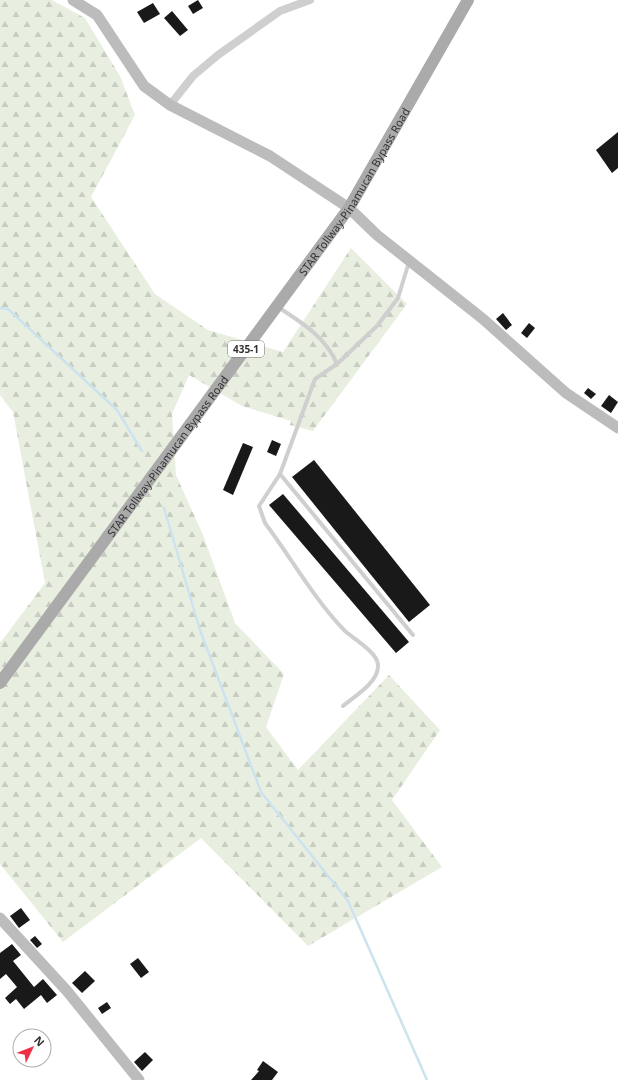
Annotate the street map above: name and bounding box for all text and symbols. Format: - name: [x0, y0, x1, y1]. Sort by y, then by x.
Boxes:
- street label: STAR Tollway-Pinamucan Bypass Road: [295, 105, 412, 278]
- road number: 435-1: [228, 341, 264, 357]
- street label: STAR Tollway-Pinamucan Bypass Road: [103, 372, 231, 539]
- north arrow: [12, 1028, 52, 1068]
- text: N: [31, 1032, 48, 1049]

